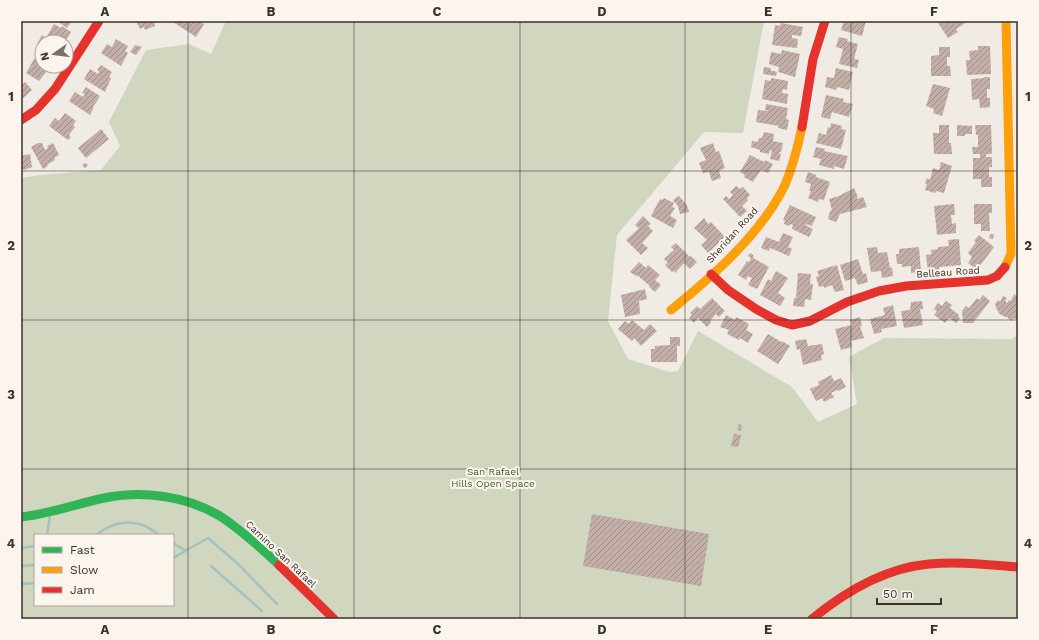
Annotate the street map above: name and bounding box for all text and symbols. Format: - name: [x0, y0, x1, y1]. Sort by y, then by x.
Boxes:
- text: A: [101, 4, 110, 19]
- text: B: [267, 4, 276, 19]
- text: C: [433, 4, 442, 19]
- text: D: [597, 4, 607, 19]
- text: E: [764, 4, 772, 19]
- text: F: [930, 4, 938, 19]
- north arrow: [34, 34, 74, 74]
- text: N: [37, 51, 52, 62]
- text: 1: [8, 89, 14, 104]
- text: 1: [1025, 89, 1031, 104]
- street label: Sheridan Road: [704, 205, 760, 265]
- text: 2: [7, 238, 15, 253]
- text: 2: [1024, 238, 1032, 253]
- street label: Belleau Road: [916, 264, 980, 280]
- text: 3: [7, 387, 15, 402]
- text: 3: [1024, 387, 1032, 402]
- park label: San Rafael Hills Open Space: [451, 466, 535, 489]
- street label: Camino San Rafael: [244, 519, 318, 589]
- legend: [34, 534, 174, 606]
- text: 4: [7, 536, 16, 551]
- text: 4: [1024, 536, 1033, 551]
- text: Fast: [70, 543, 95, 557]
- text: Slow: [70, 563, 98, 577]
- scale bar: [877, 580, 941, 606]
- text: Jam: [70, 583, 95, 597]
- text: 50 m: [883, 587, 913, 601]
- text: A: [101, 622, 110, 637]
- text: B: [267, 622, 276, 637]
- text: C: [433, 622, 442, 637]
- text: D: [597, 622, 607, 637]
- text: E: [764, 622, 772, 637]
- text: F: [930, 622, 938, 637]

